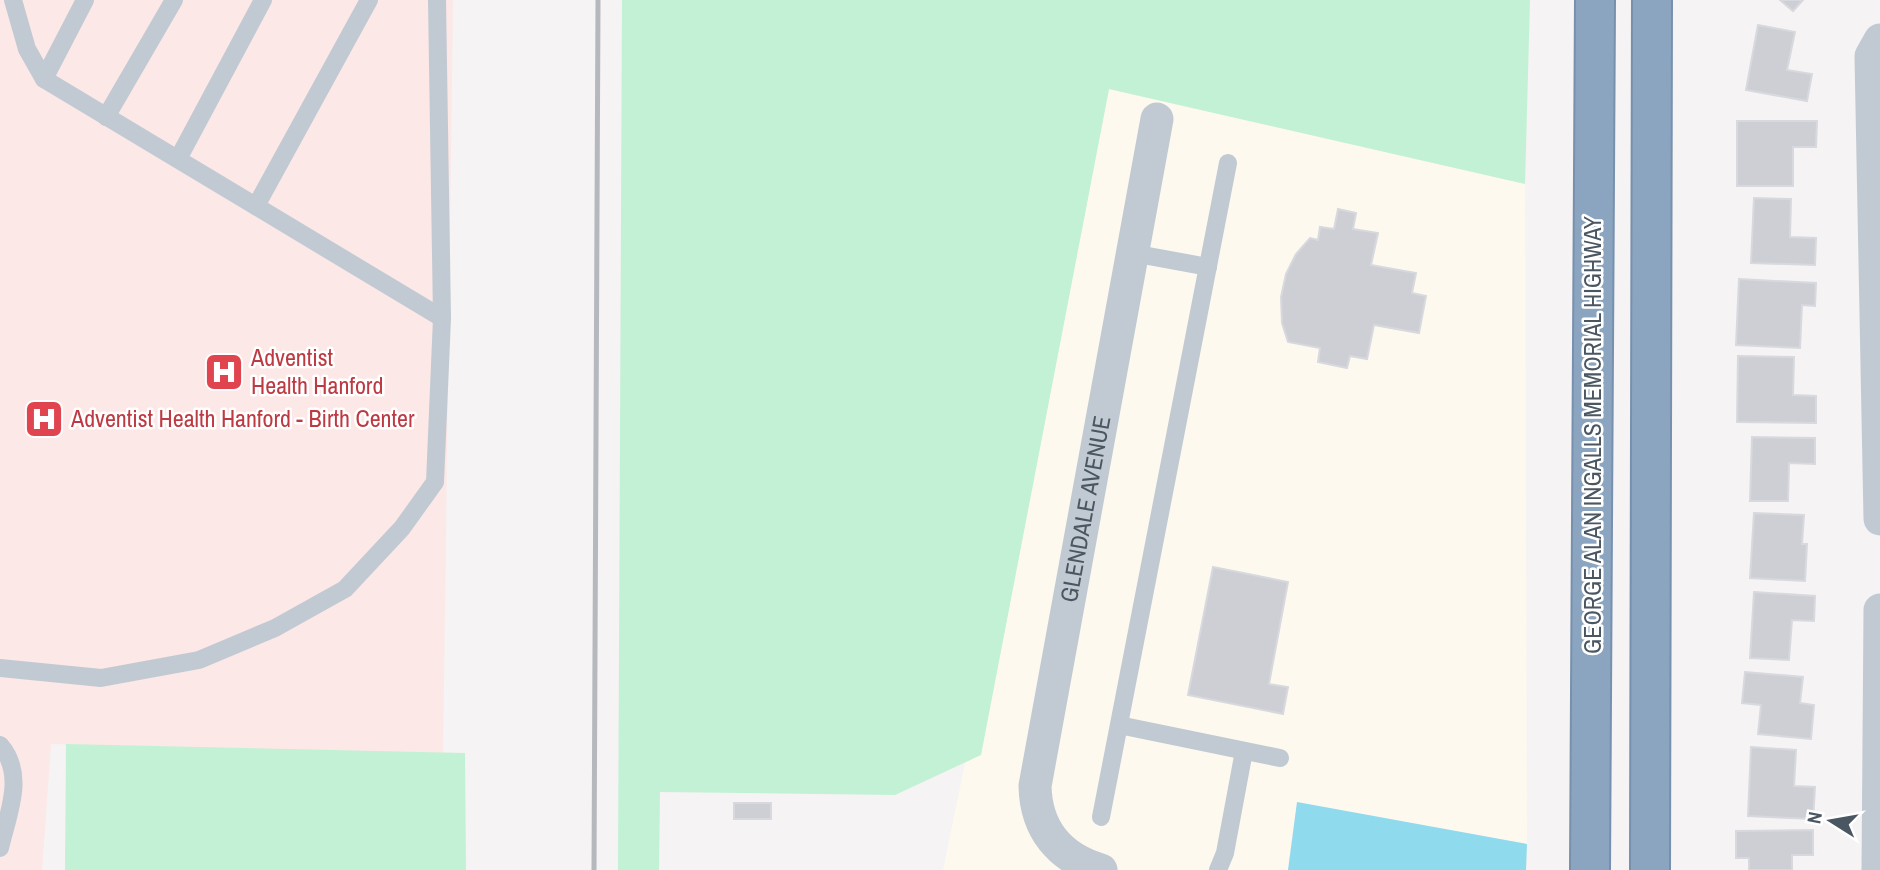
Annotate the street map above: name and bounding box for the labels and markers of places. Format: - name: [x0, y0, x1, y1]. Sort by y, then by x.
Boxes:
- place label: Adventist Health Hanford: [250, 341, 383, 401]
- hospital icon: Adventist Health Hanford: [203, 351, 245, 393]
- hospital icon: Adventist Health Hanford - Birth Center: [23, 398, 65, 440]
- place label: Adventist Health Hanford - Birth Center: [70, 402, 415, 434]

